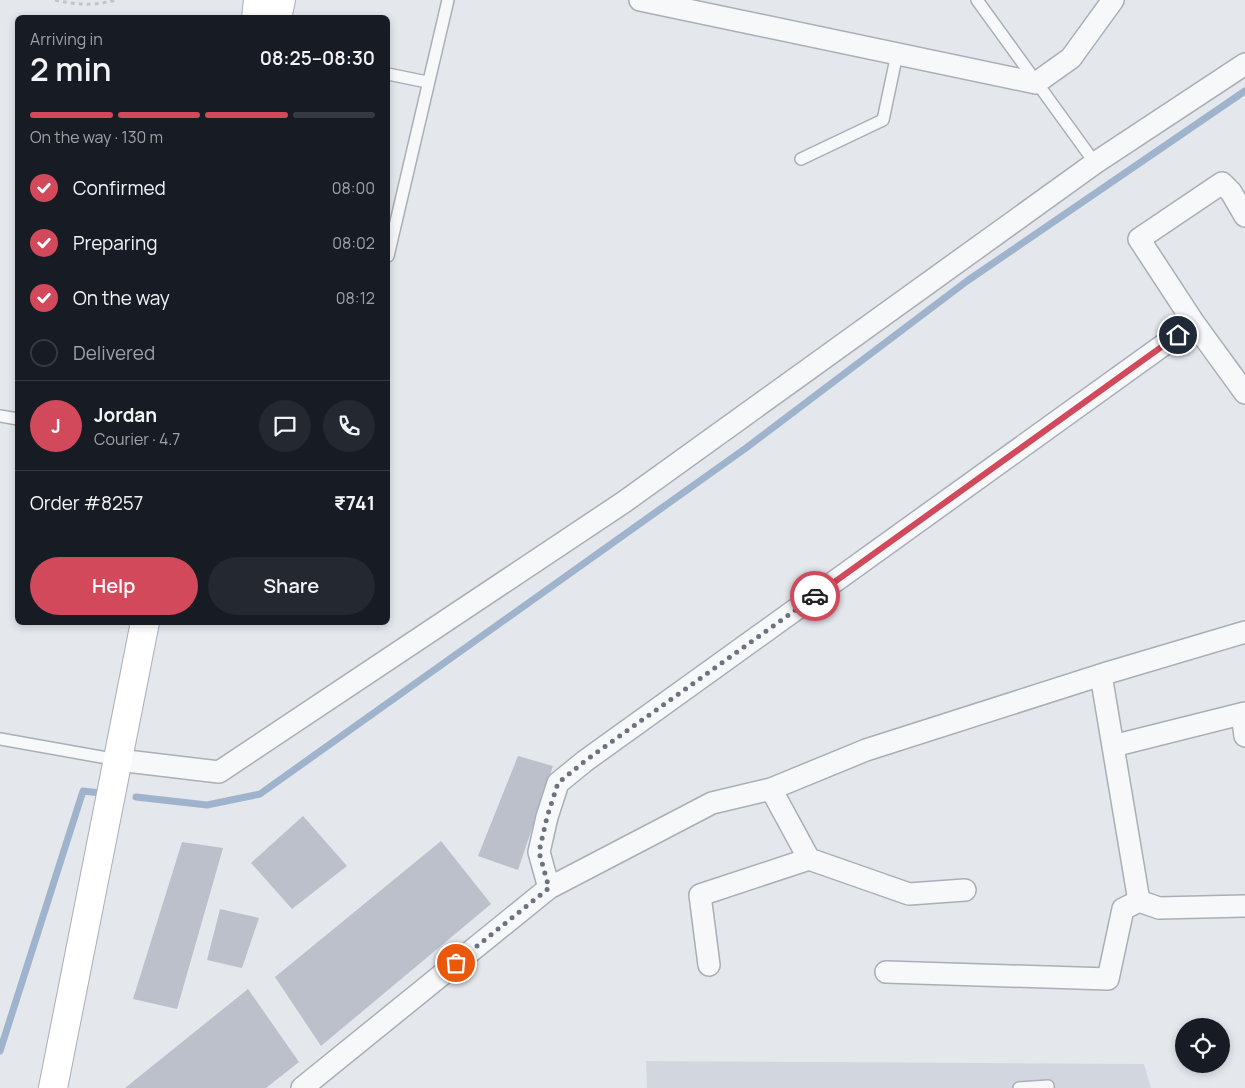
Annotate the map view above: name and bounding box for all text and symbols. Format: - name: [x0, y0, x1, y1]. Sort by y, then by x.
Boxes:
- text: Arriving in: [30, 28, 103, 50]
- text: 08:25–08:30: [260, 45, 375, 71]
- text: 2 min: [30, 47, 112, 91]
- text: On the way · 130 m: [30, 126, 163, 148]
- icon: check: [30, 174, 58, 202]
- text: Confirmed: [73, 175, 166, 201]
- text: 08:00: [332, 177, 375, 199]
- icon: check: [30, 229, 58, 257]
- text: Preparing: [73, 230, 158, 256]
- text: 08:02: [332, 232, 375, 254]
- icon: check: [30, 284, 58, 312]
- text: On the way: [73, 285, 170, 311]
- text: 08:12: [336, 287, 375, 309]
- pin: [1157, 314, 1199, 356]
- icon: home: [1164, 321, 1192, 349]
- text: Delivered: [73, 340, 155, 366]
- button: chat: [259, 400, 311, 452]
- button: phone: [323, 400, 375, 452]
- text: Jordan: [94, 402, 157, 428]
- text: J: [51, 413, 61, 439]
- text: Courier · 4.7: [94, 428, 180, 450]
- text: Order #8257: [30, 490, 143, 516]
- text: ₹741: [334, 490, 375, 516]
- button: Help: [30, 557, 198, 615]
- button: Share: [208, 557, 375, 615]
- courier: [790, 571, 840, 621]
- icon: car: [801, 582, 829, 610]
- pin: [435, 942, 477, 984]
- icon: bag: [442, 949, 470, 977]
- map controls: [1175, 1018, 1230, 1073]
- button: locate: [1175, 1018, 1230, 1073]

